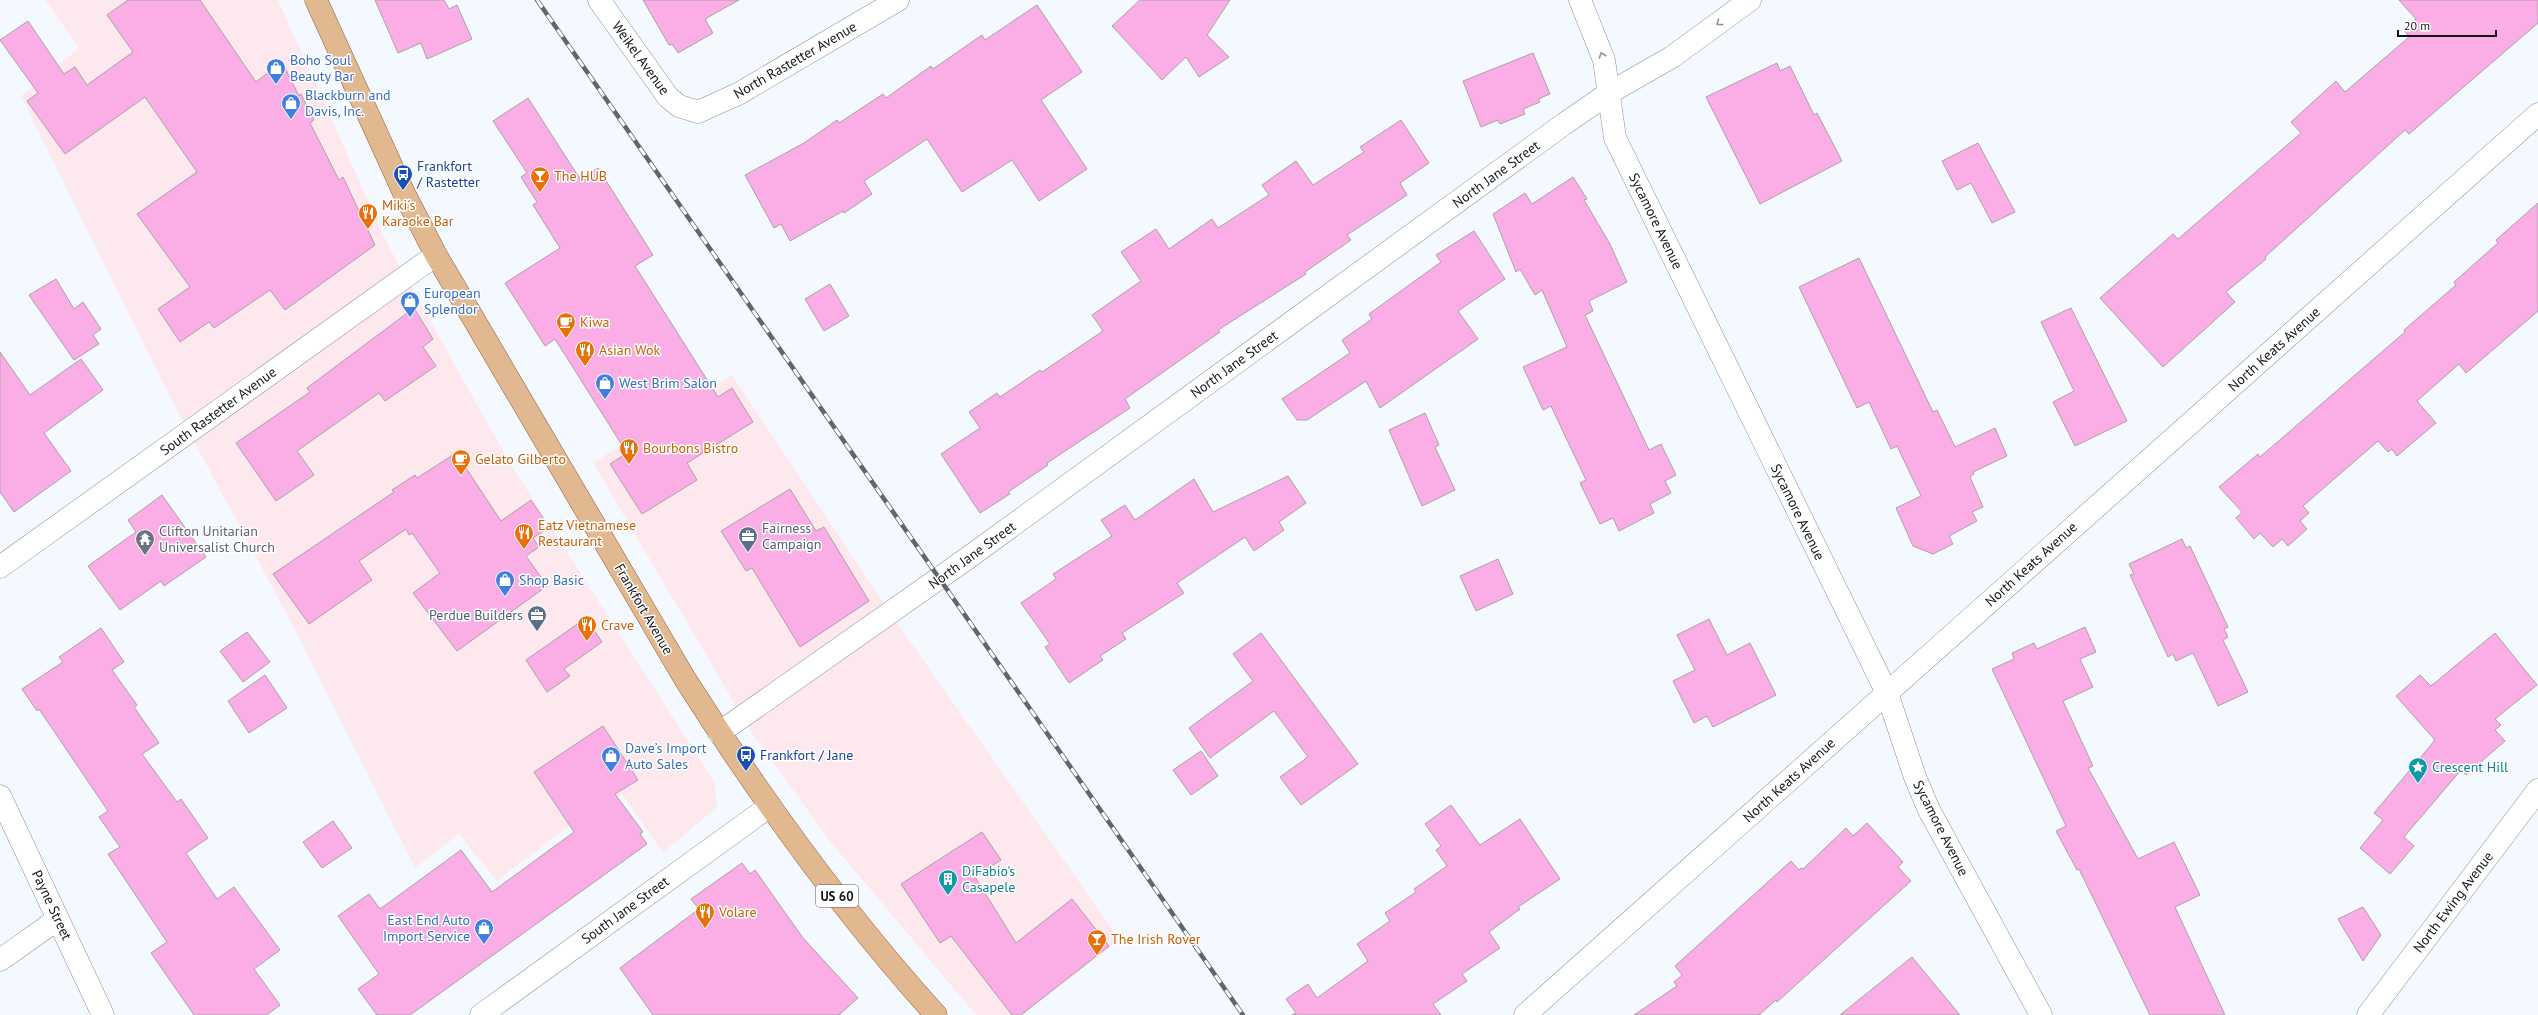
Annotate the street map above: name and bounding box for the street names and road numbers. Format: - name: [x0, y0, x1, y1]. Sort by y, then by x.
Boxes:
- street label: North Rastetter Avenue: [730, 17, 860, 103]
- street label: Weikel Avenue: [608, 18, 674, 98]
- street label: North Jane Street: [1449, 136, 1543, 212]
- street label: Sycamore Avenue: [1625, 170, 1687, 272]
- street label: North Keats Avenue: [2224, 303, 2324, 395]
- street label: North Jane Street: [1187, 326, 1281, 402]
- street label: South Rastetter Avenue: [156, 363, 280, 459]
- street label: Sycamore Avenue: [1767, 461, 1829, 563]
- street label: North Jane Street: [925, 517, 1019, 593]
- street label: North Keats Avenue: [1981, 518, 2081, 610]
- street label: Frankfort Avenue: [611, 560, 677, 658]
- street label: North Keats Avenue: [1739, 734, 1839, 826]
- street label: Sycamore Avenue: [1909, 777, 1973, 879]
- street label: North Ewing Avenue: [2409, 848, 2497, 956]
- street label: Payne Street: [28, 867, 76, 943]
- street label: South Jane Street: [578, 872, 673, 948]
- road number: US 60: [816, 885, 858, 907]

